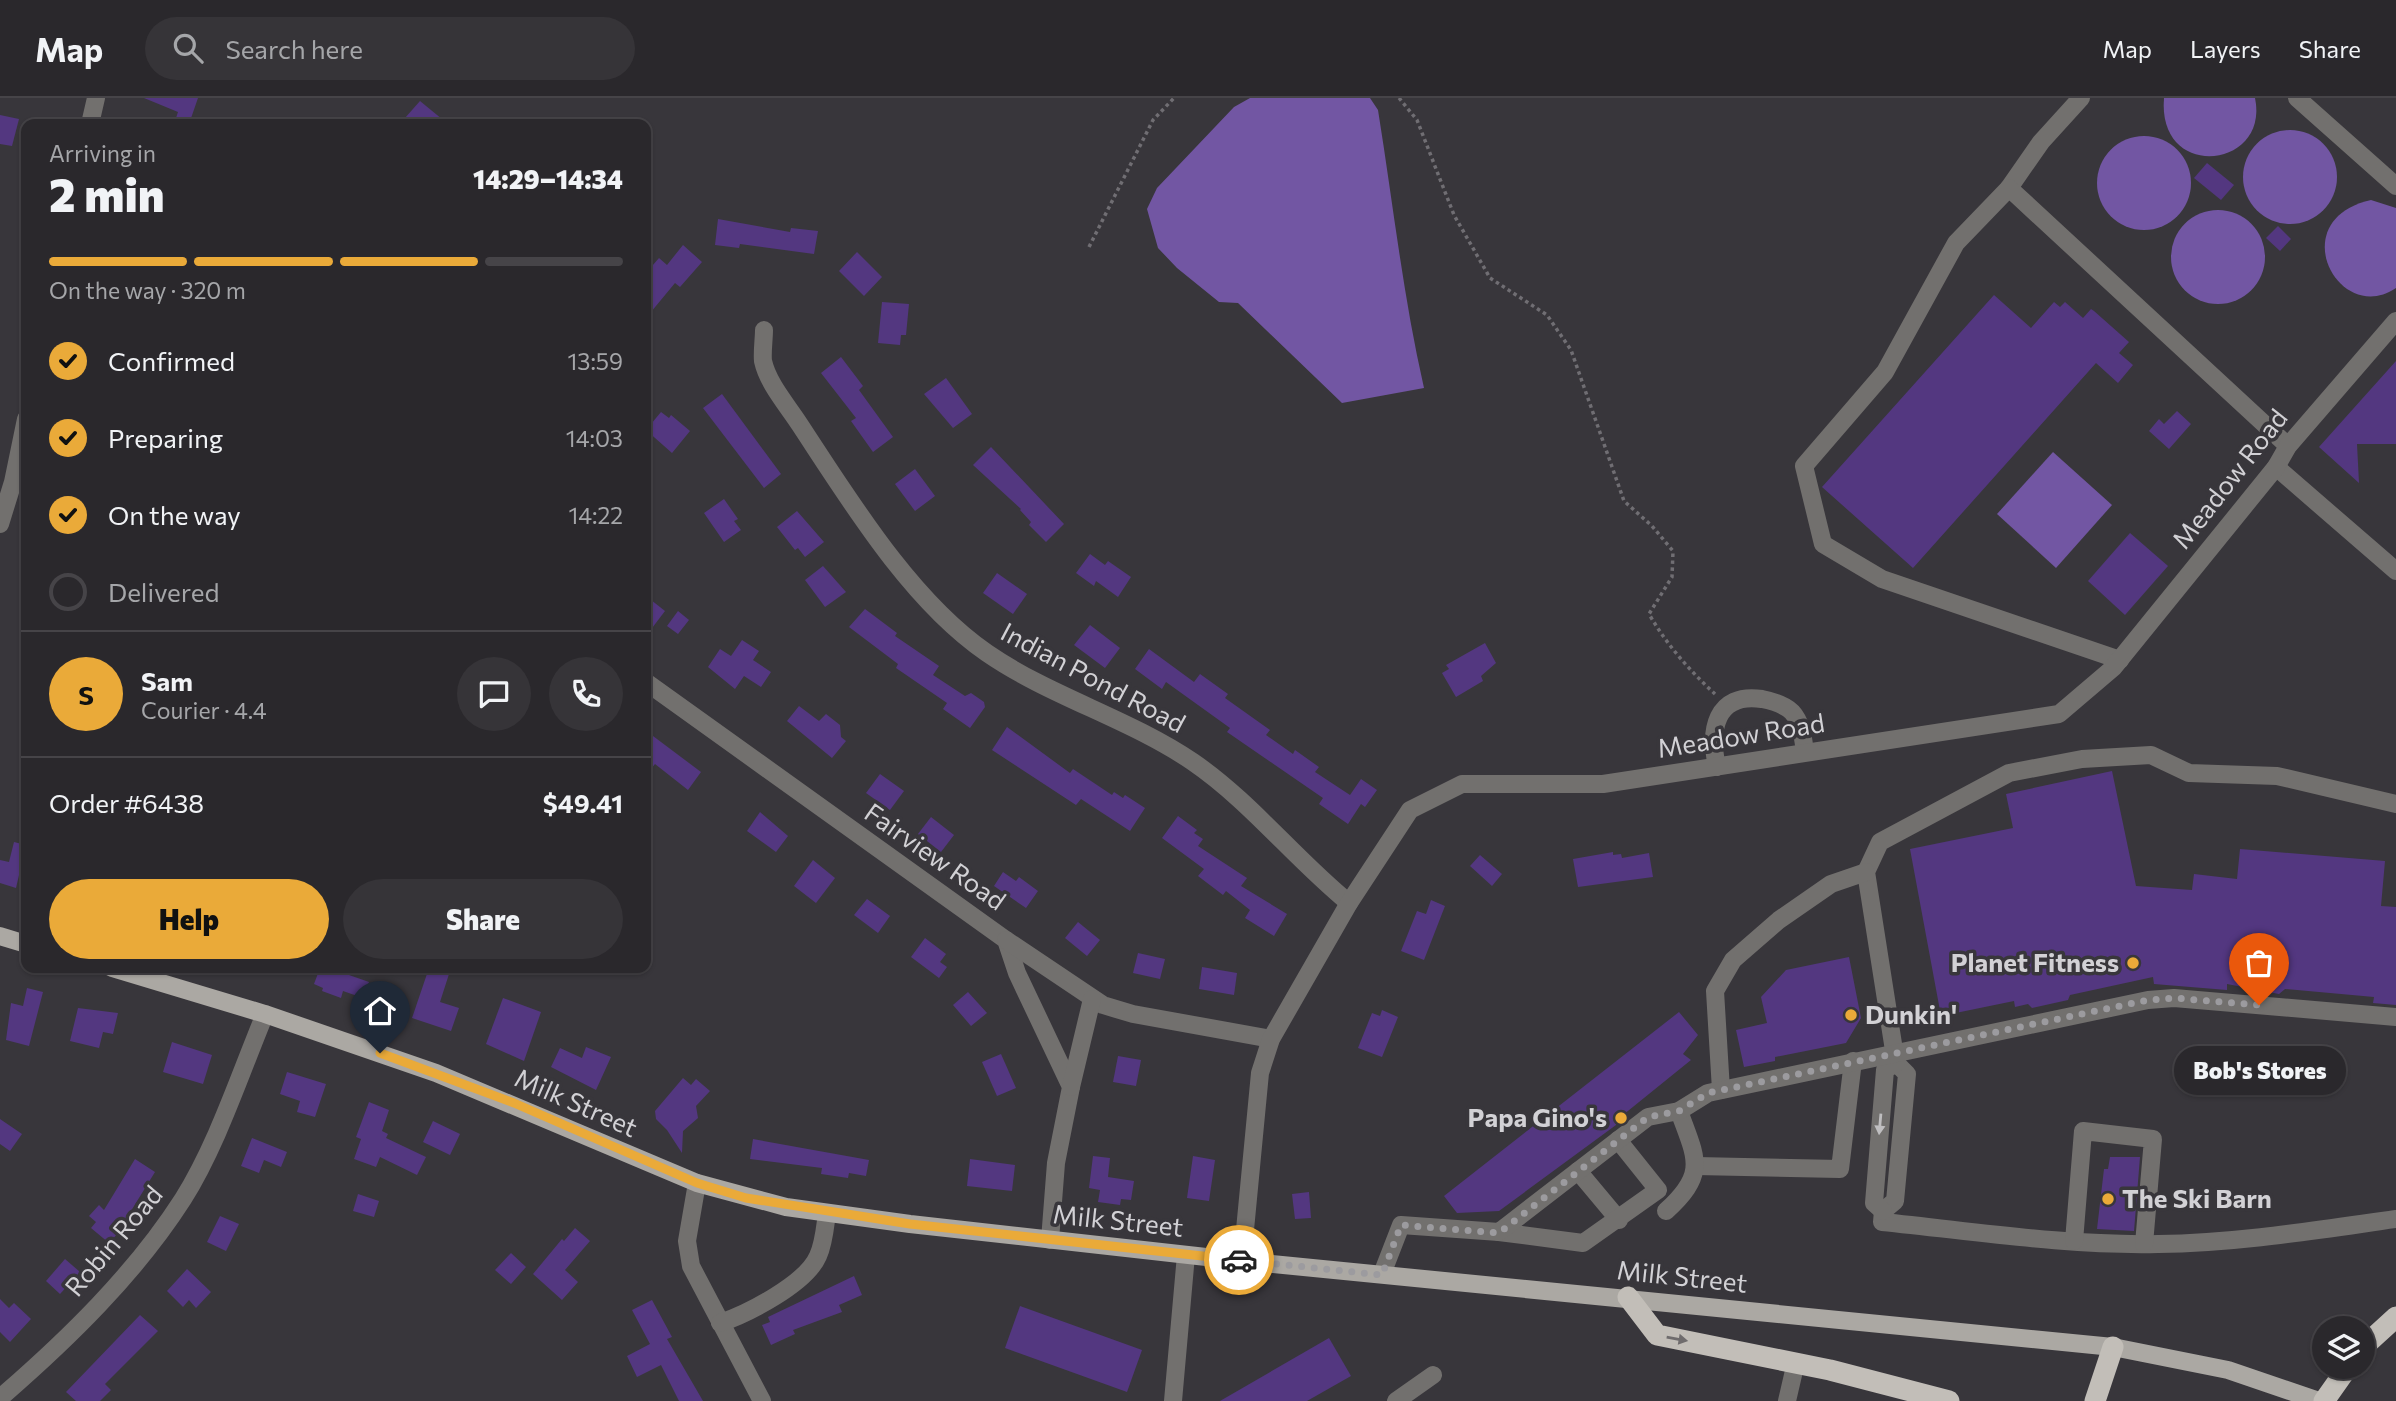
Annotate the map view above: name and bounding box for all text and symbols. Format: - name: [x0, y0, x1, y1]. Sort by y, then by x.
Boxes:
- search box: [145, 17, 635, 80]
- text: Map: [35, 28, 103, 69]
- icon: search: [169, 29, 207, 67]
- text: Search here: [225, 33, 363, 64]
- text: Map: [2103, 34, 2152, 63]
- text: Layers: [2190, 34, 2261, 63]
- text: Share: [2299, 34, 2361, 63]
- text: Arriving in: [49, 139, 156, 167]
- text: 14:29–14:34: [473, 163, 623, 194]
- text: 2 min: [49, 165, 165, 221]
- text: On the way · 320 m: [49, 276, 246, 304]
- icon: check: [49, 342, 87, 380]
- text: Confirmed: [108, 345, 235, 376]
- text: 13:59: [567, 347, 623, 375]
- street label: Meadow Road: [2165, 402, 2293, 554]
- icon: check: [49, 419, 87, 457]
- text: Preparing: [108, 422, 223, 453]
- text: 14:03: [566, 424, 623, 452]
- icon: check: [49, 496, 87, 534]
- text: On the way: [108, 499, 241, 530]
- text: 14:22: [568, 501, 623, 529]
- text: Delivered: [108, 576, 219, 607]
- street label: Indian Pond Road: [996, 615, 1191, 738]
- button: chat: [457, 657, 531, 731]
- button: phone: [549, 657, 623, 731]
- text: Sam: [141, 665, 193, 696]
- text: S: [78, 679, 94, 710]
- text: Courier · 4.4: [141, 696, 267, 724]
- street label: Meadow Road: [1655, 706, 1827, 763]
- text: Order #6438: [49, 787, 204, 818]
- text: $49.41: [543, 787, 623, 818]
- street label: Fairview Road: [859, 796, 1012, 916]
- button: Help: [49, 879, 329, 959]
- button: Share: [343, 879, 623, 959]
- pin: [2229, 933, 2289, 1005]
- icon: bag: [2240, 944, 2278, 982]
- place label: Planet Fitness: [1951, 946, 2119, 977]
- marker: Planet Fitness: [2125, 955, 2141, 971]
- pin: [350, 981, 410, 1053]
- icon: home: [361, 992, 399, 1030]
- place label: Dunkin': [1865, 998, 1957, 1029]
- marker: Dunkin': [1843, 1007, 1859, 1023]
- callout: Bob's Stores: [2173, 1047, 2345, 1096]
- text: Bob's Stores: [2193, 1056, 2327, 1084]
- street label: Milk Street: [511, 1061, 643, 1142]
- place label: Papa Gino's: [1468, 1101, 1607, 1132]
- marker: Papa Gino's: [1613, 1110, 1629, 1126]
- one-way arrow: [1874, 1114, 1885, 1136]
- street label: Robin Road: [58, 1178, 168, 1302]
- place label: The Ski Barn: [2122, 1182, 2272, 1213]
- marker: The Ski Barn: [2100, 1191, 2116, 1207]
- street label: Milk Street: [1052, 1197, 1185, 1242]
- courier: [1204, 1225, 1274, 1295]
- icon: car: [1220, 1241, 1258, 1279]
- street label: Milk Street: [1616, 1253, 1749, 1298]
- map controls: [2312, 1316, 2375, 1379]
- button: layers: [2312, 1316, 2375, 1379]
- one-way arrow: [1666, 1334, 1688, 1345]

